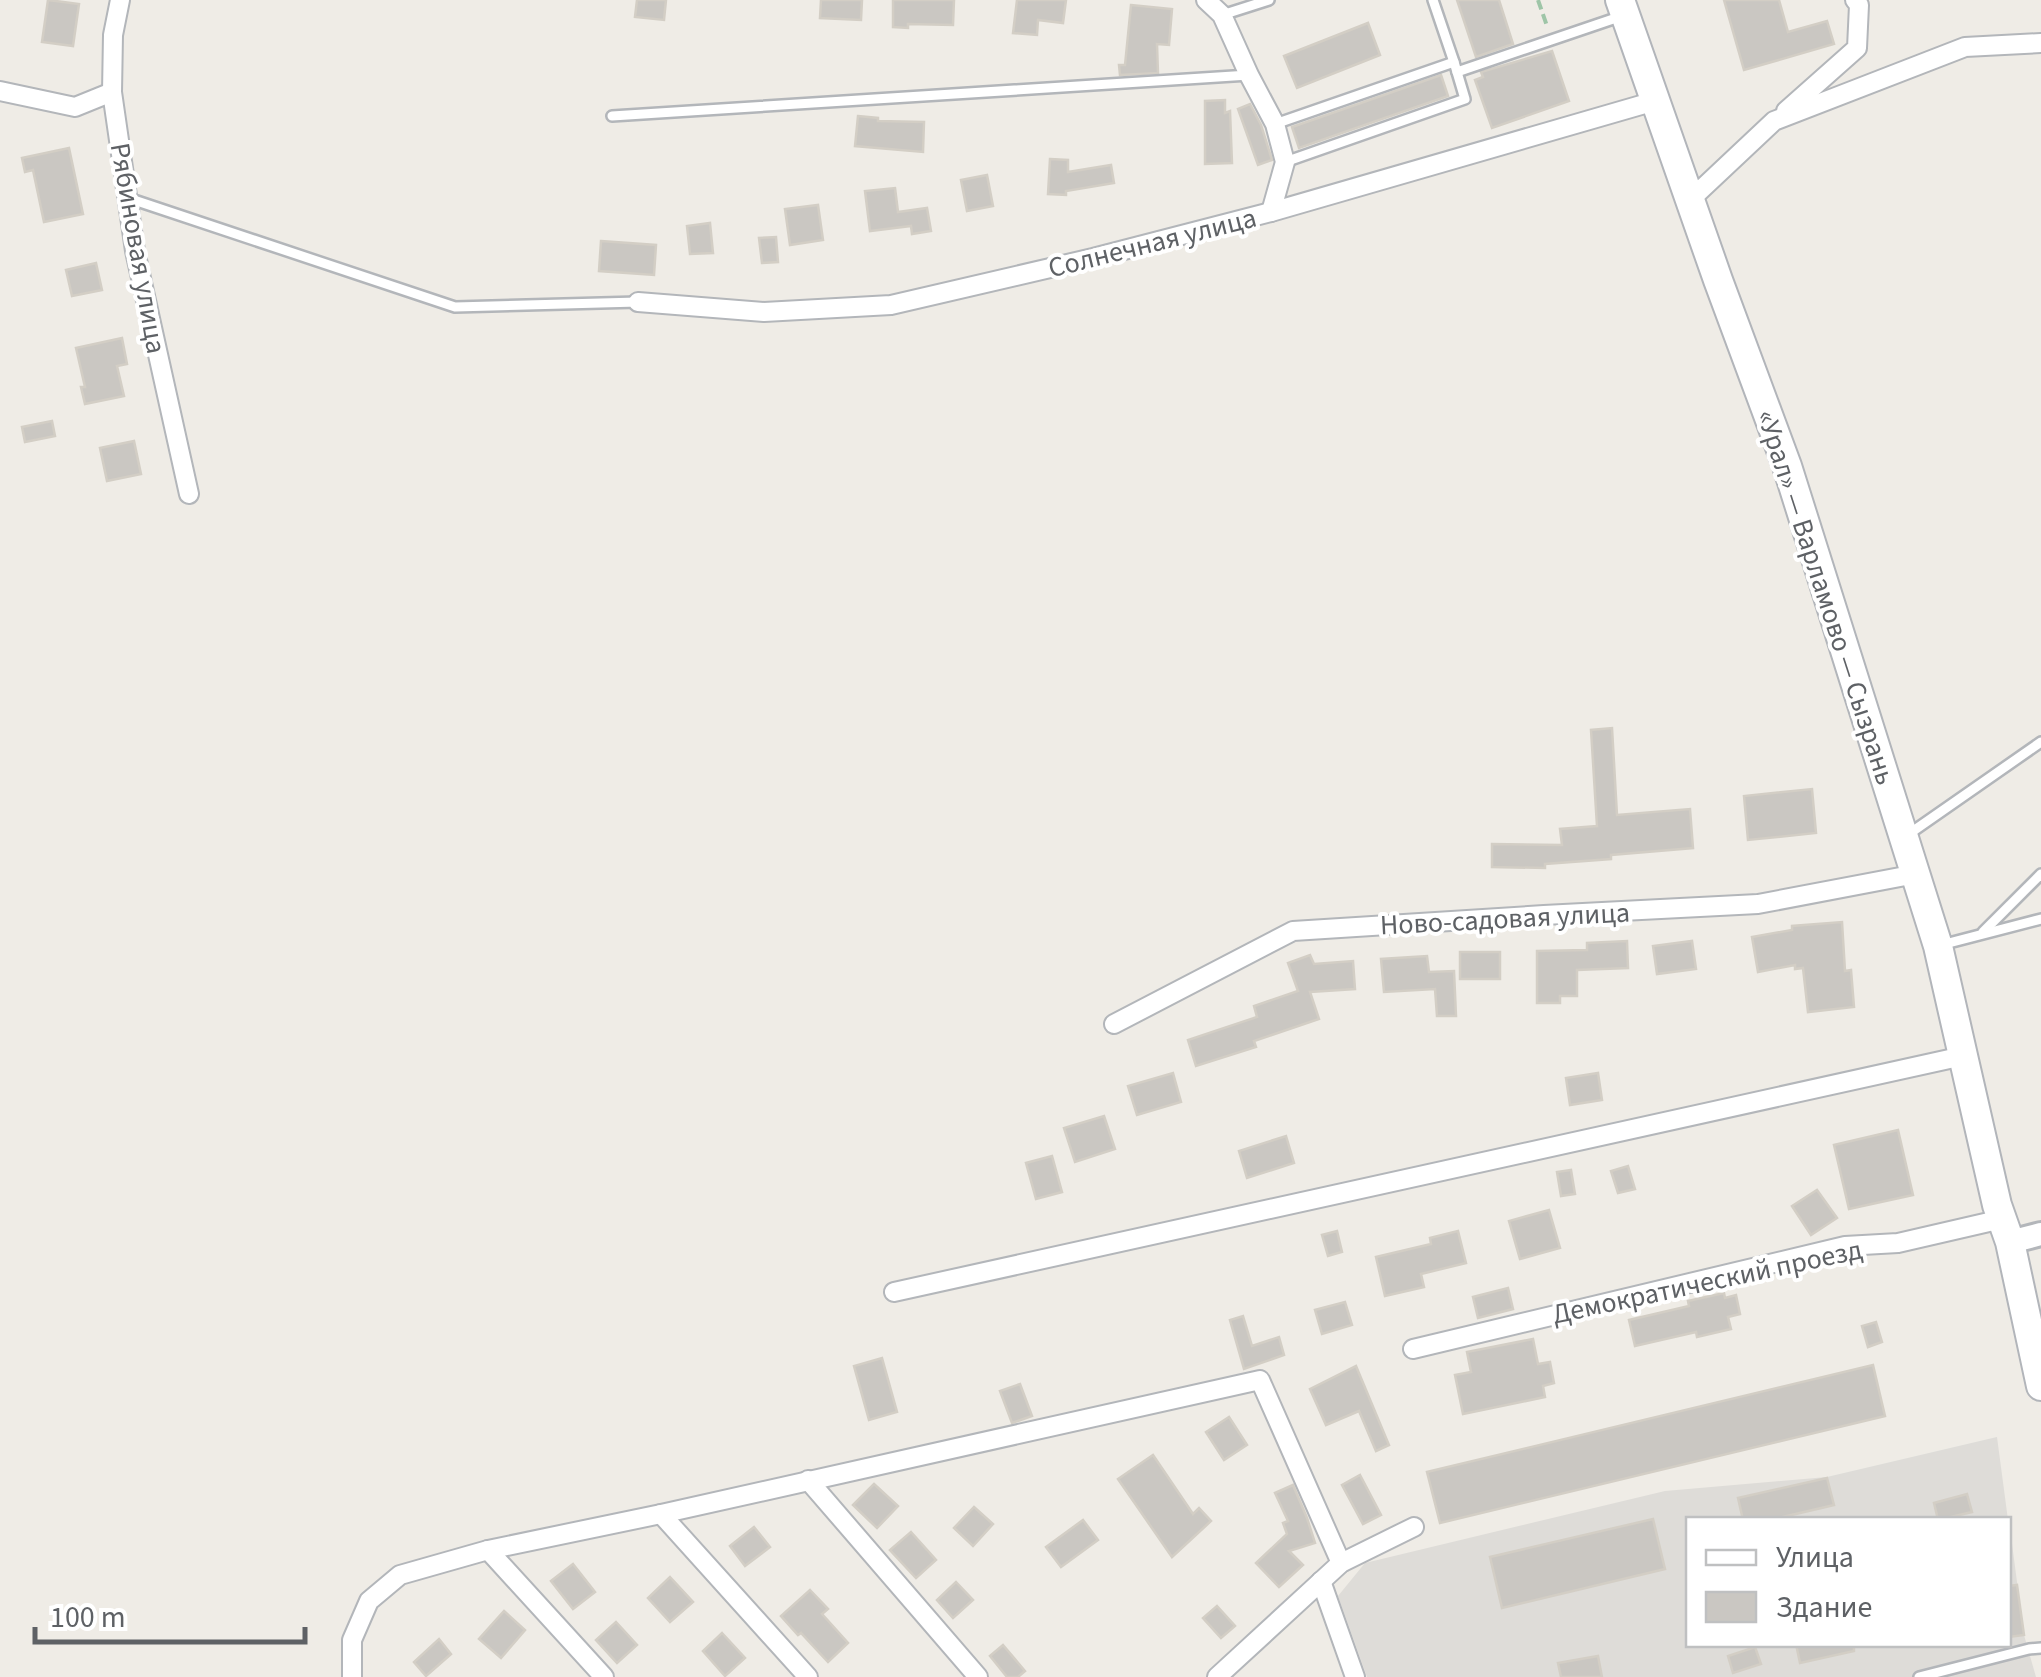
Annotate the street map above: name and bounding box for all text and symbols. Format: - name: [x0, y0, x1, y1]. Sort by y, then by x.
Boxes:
- street label: Рябиновая улица: [100, 140, 176, 357]
- street label: Солнечная улица: [1044, 198, 1261, 288]
- street label: «Урал» — Варламово — Сызрань: [1746, 405, 1906, 790]
- street label: Ново-садовая улица: [1379, 892, 1631, 946]
- street label: Демократический проезд: [1548, 1230, 1866, 1334]
- legend: [1686, 1517, 2011, 1647]
- text: Улица: [1776, 1536, 1854, 1579]
- scale bar: [35, 1582, 305, 1644]
- text: Здание: [1776, 1586, 1872, 1629]
- text: 100 m: [50, 1596, 126, 1639]

